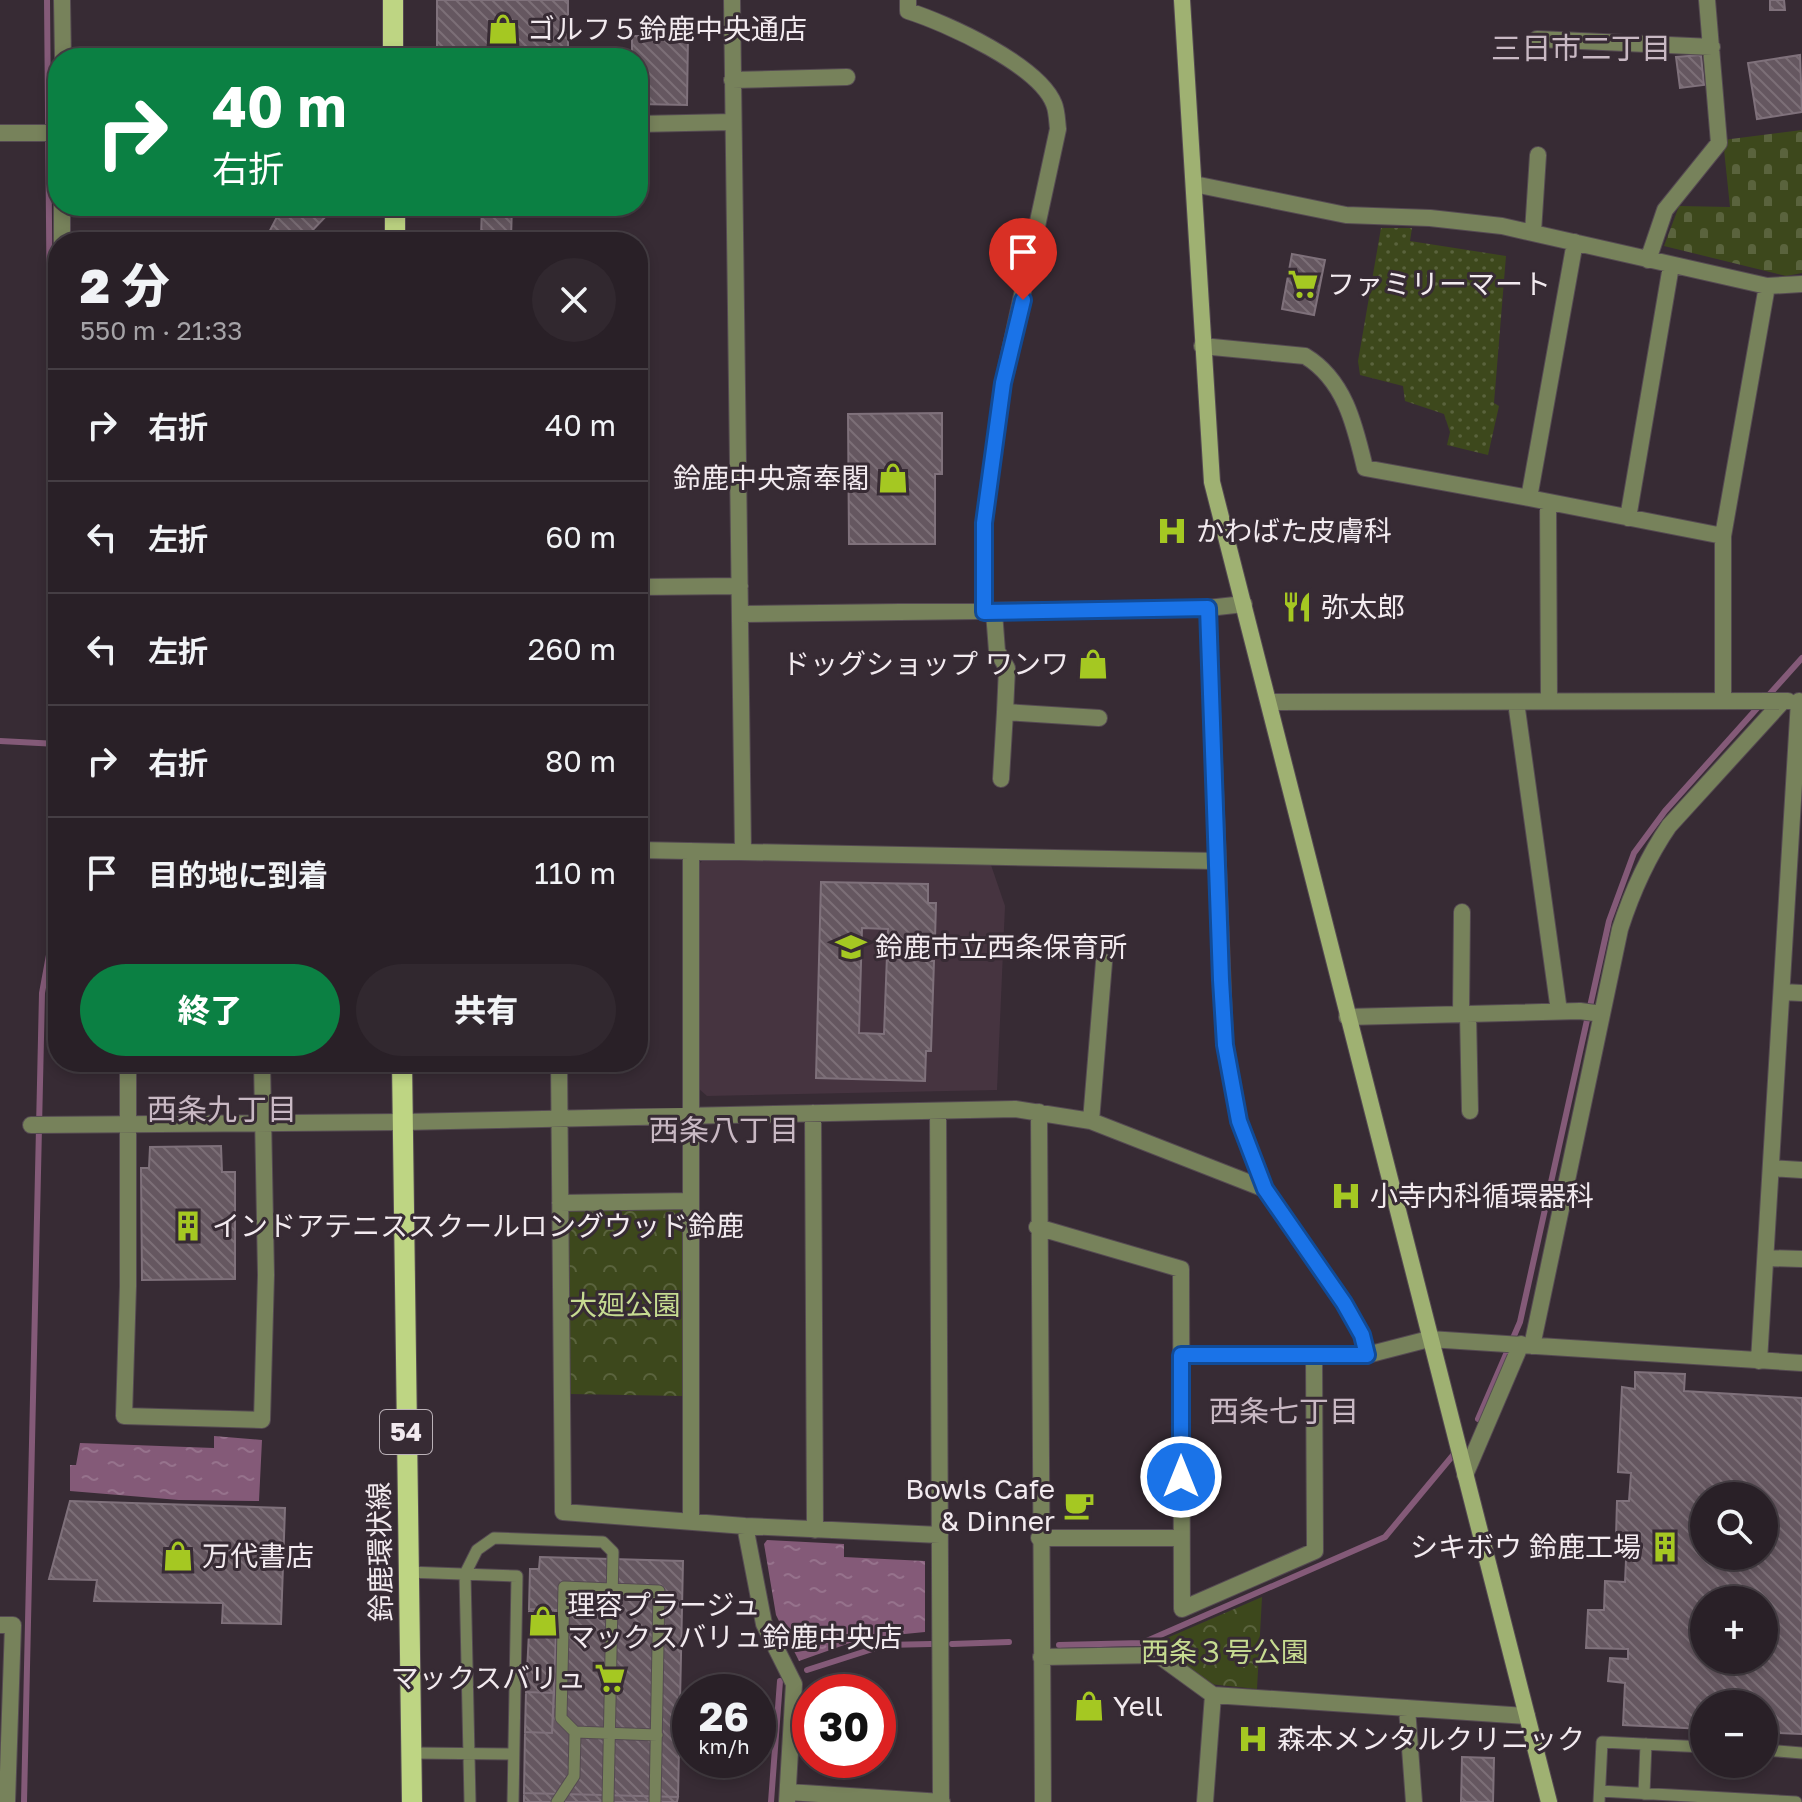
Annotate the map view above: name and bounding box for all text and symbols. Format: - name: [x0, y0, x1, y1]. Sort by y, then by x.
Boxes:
- shop icon: ゴルフ５鈴鹿中央通店: [486, 12, 520, 46]
- place label: ゴルフ５鈴鹿中央通店: [527, 12, 807, 45]
- district label: 三日市二丁目: [1491, 30, 1671, 66]
- text: 40 m: [212, 72, 346, 139]
- icon: right: [80, 80, 184, 184]
- text: 右折: [212, 147, 284, 190]
- pin: [989, 218, 1057, 300]
- icon: arrive: [1001, 230, 1045, 274]
- text: 2 分: [80, 256, 170, 314]
- button: close: [532, 258, 616, 342]
- supermarket icon: ファミリーマート: [1286, 267, 1320, 301]
- place label: ファミリーマート: [1327, 267, 1551, 300]
- text: 550 m · 21:33: [80, 315, 243, 346]
- icon: right: [80, 403, 124, 447]
- text: 40 m: [545, 407, 616, 443]
- text: 右折: [148, 409, 208, 445]
- place label: 鈴鹿中央斎奉閣: [673, 461, 869, 494]
- shop icon: 鈴鹿中央斎奉閣: [876, 461, 910, 495]
- hospital icon: かわばた皮膚科: [1155, 514, 1189, 548]
- place label: かわばた皮膚科: [1196, 514, 1392, 547]
- icon: left: [80, 515, 124, 559]
- text: 60 m: [545, 519, 616, 555]
- text: 左折: [148, 521, 208, 557]
- restaurant icon: 弥太郎: [1280, 590, 1314, 624]
- place label: 弥太郎: [1321, 590, 1405, 623]
- icon: left: [80, 627, 124, 671]
- text: 260 m: [528, 631, 616, 667]
- text: 左折: [148, 633, 208, 669]
- place label: ドッグショップ ワンワ: [782, 647, 1069, 680]
- shop icon: ドッグショップ ワンワ: [1076, 647, 1110, 681]
- icon: right: [80, 739, 124, 783]
- text: 80 m: [545, 743, 616, 779]
- text: 右折: [148, 745, 208, 781]
- icon: arrive: [80, 851, 124, 895]
- text: 110 m: [534, 855, 616, 891]
- text: 目的地に到着: [148, 857, 328, 893]
- school or university icon: 鈴鹿市立西条保育所: [834, 930, 868, 964]
- place label: 鈴鹿市立西条保育所: [875, 930, 1127, 963]
- button: 終了: [80, 964, 340, 1056]
- button: 共有: [356, 964, 616, 1056]
- district label: 西条九丁目: [147, 1091, 297, 1127]
- district label: 西条八丁目: [649, 1112, 799, 1148]
- hospital icon: 小寺内科循環器科: [1329, 1179, 1363, 1213]
- place label: 小寺内科循環器科: [1370, 1179, 1594, 1212]
- building icon: インドアテニススクールロングウッド鈴鹿: [171, 1209, 205, 1243]
- place label: インドアテニススクールロングウッド鈴鹿: [212, 1209, 744, 1242]
- park label: 大廻公園: [569, 1288, 681, 1321]
- district label: 西条七丁目: [1209, 1393, 1359, 1429]
- road number: 54: [380, 1410, 432, 1454]
- position arrow: [1139, 1435, 1223, 1519]
- place label: Bowls Cafe & Dinner: [905, 1472, 1055, 1537]
- street label: 鈴鹿環状線: [362, 1482, 397, 1622]
- map controls: [1690, 1482, 1778, 1778]
- button: search: [1690, 1482, 1778, 1570]
- cafe icon: Bowls Cafe & Dinner: [1062, 1488, 1096, 1522]
- place label: シキボウ 鈴鹿工場: [1410, 1530, 1641, 1563]
- building icon: シキボウ 鈴鹿工場: [1648, 1530, 1682, 1564]
- shop icon: 万代書店: [161, 1539, 195, 1573]
- place label: 万代書店: [202, 1539, 314, 1572]
- button: +: [1690, 1586, 1778, 1674]
- place label: 理容プラージュ マックスバリュ鈴鹿中央店: [567, 1588, 902, 1653]
- shop icon: 理容プラージュ マックスバリュ鈴鹿中央店: [526, 1604, 560, 1638]
- park label: 西条３号公園: [1141, 1635, 1309, 1668]
- place label: マックスバリュ: [391, 1661, 586, 1694]
- supermarket icon: マックスバリュ: [593, 1661, 627, 1695]
- speed limit sign: 30: [792, 1674, 896, 1778]
- shop icon: Yell: [1072, 1689, 1106, 1723]
- place label: Yell: [1113, 1689, 1163, 1722]
- button: −: [1690, 1690, 1778, 1778]
- text: 26: [699, 1692, 749, 1740]
- hospital icon: 森本メンタルクリニック: [1236, 1722, 1270, 1756]
- place label: 森本メンタルクリニック: [1277, 1722, 1585, 1755]
- text: km/h: [699, 1734, 749, 1758]

